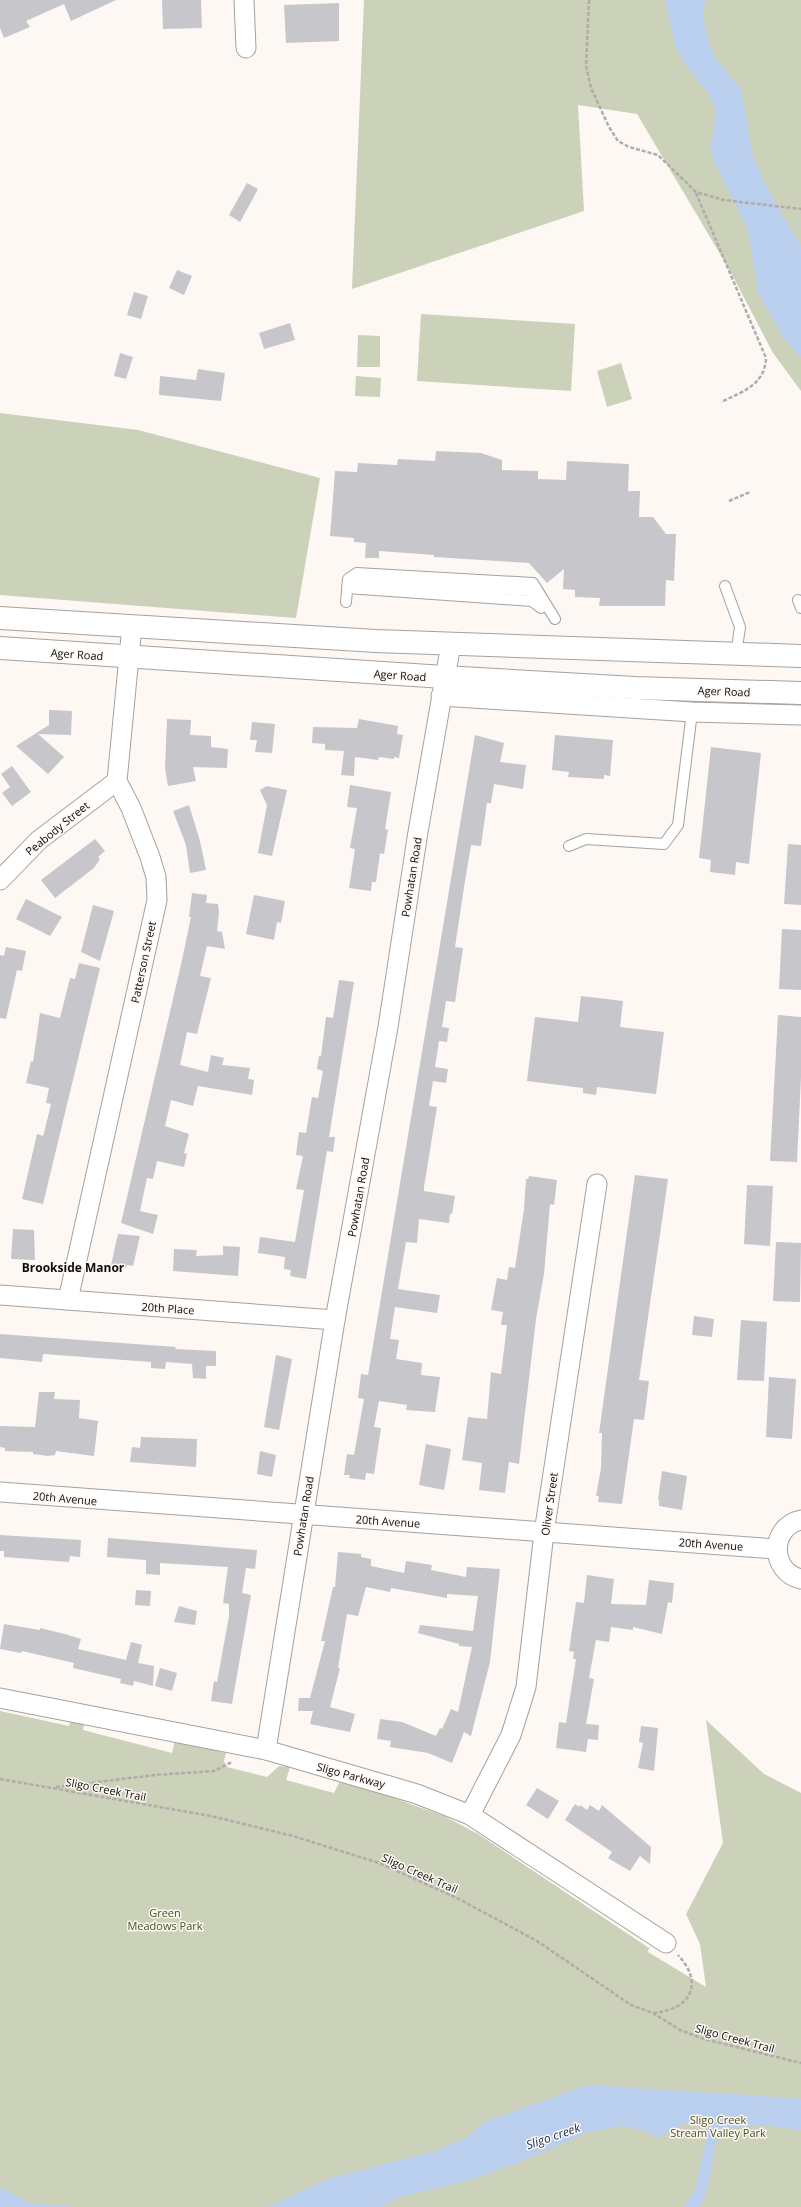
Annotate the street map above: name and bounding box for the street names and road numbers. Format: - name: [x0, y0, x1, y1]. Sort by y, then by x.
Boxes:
- street label: Ager Road: [50, 645, 104, 663]
- street label: Ager Road: [373, 666, 427, 684]
- street label: Ager Road: [697, 683, 751, 699]
- street label: Peabody Street: [22, 798, 92, 858]
- street label: Powhatan Road: [397, 836, 425, 918]
- street label: Patterson Street: [127, 920, 159, 1004]
- street label: Powhatan Road: [344, 1156, 372, 1238]
- street label: 20th Place: [141, 1299, 195, 1317]
- street label: Oliver Street: [537, 1471, 561, 1537]
- street label: Powhatan Road: [289, 1475, 317, 1557]
- street label: 20th Avenue: [32, 1488, 98, 1508]
- street label: 20th Avenue: [355, 1511, 421, 1531]
- street label: 20th Avenue: [678, 1534, 744, 1554]
- street label: Sligo Parkway: [315, 1759, 387, 1791]
- street label: Sligo Creek Trail: [64, 1774, 148, 1804]
- street label: Sligo Creek Trail: [380, 1850, 460, 1896]
- street label: Sligo Creek Trail: [694, 2020, 776, 2056]

